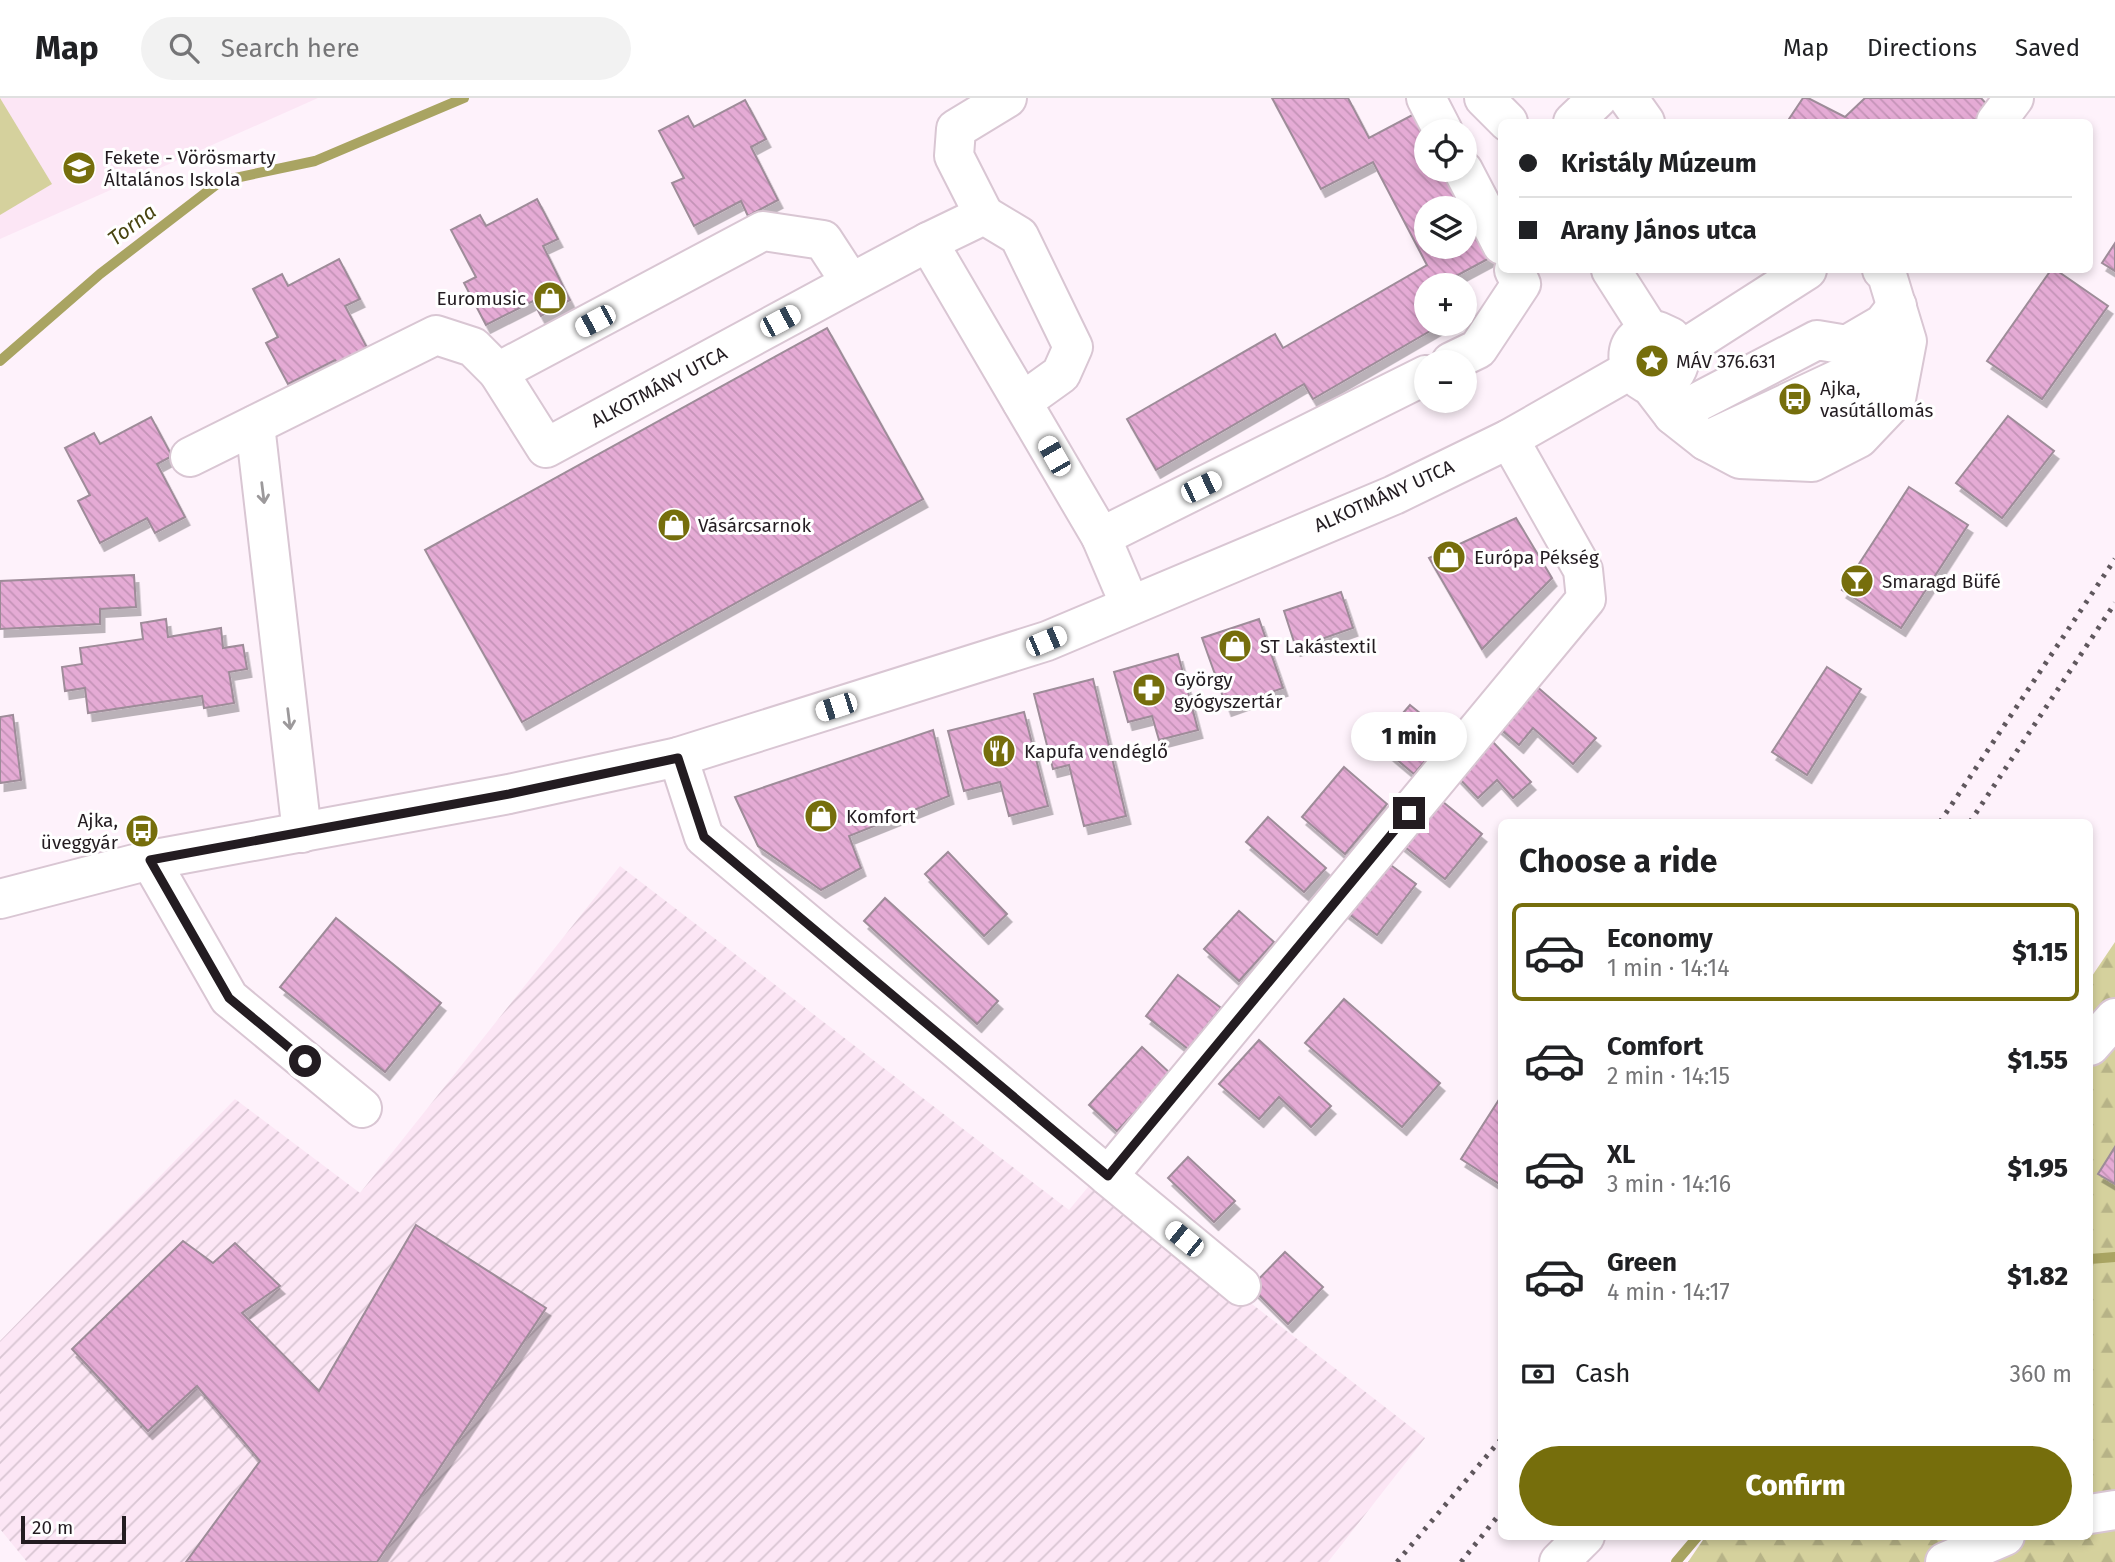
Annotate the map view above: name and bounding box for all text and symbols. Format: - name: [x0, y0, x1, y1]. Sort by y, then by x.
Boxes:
- search box: [141, 17, 631, 80]
- text: Map: [35, 28, 99, 68]
- icon: search: [165, 29, 203, 67]
- text: Search here: [221, 33, 360, 64]
- text: Map: [1783, 34, 1829, 62]
- text: Directions: [1867, 34, 1977, 62]
- text: Saved: [2015, 34, 2080, 62]
- map controls: [1414, 119, 1477, 413]
- button: locate: [1414, 119, 1477, 182]
- place label: Fekete - Vörösmarty Általános Iskola: [104, 146, 276, 191]
- text: Kristály Múzeum: [1561, 148, 1757, 179]
- school or university icon: Fekete - Vörösmarty Általános Iskola: [60, 149, 98, 187]
- button: layers: [1414, 196, 1477, 259]
- water label: Torna: [103, 198, 161, 252]
- text: Arany János utca: [1561, 215, 1757, 246]
- button: +: [1414, 273, 1477, 336]
- shop icon: Euromusic: [531, 279, 569, 317]
- place label: Euromusic: [437, 287, 526, 310]
- car: [572, 302, 619, 340]
- car: [757, 302, 804, 340]
- street label: ALKOTMÁNY UTCA: [587, 341, 731, 433]
- place icon: MÁV 376.631: [1633, 342, 1671, 380]
- button: −: [1414, 350, 1477, 413]
- place label: MÁV 376.631: [1676, 350, 1776, 373]
- place label: Ajka, vasútállomás: [1820, 377, 1934, 422]
- bus stop icon: Ajka, vasútállomás: [1776, 380, 1814, 418]
- car: [1035, 433, 1074, 479]
- street label: ALKOTMÁNY UTCA: [1311, 455, 1458, 537]
- car: [1178, 468, 1225, 506]
- one-way arrow: [256, 481, 269, 503]
- shop icon: Vásárcsarnok: [655, 506, 693, 544]
- place label: Vásárcsarnok: [698, 514, 811, 537]
- shop icon: Európa Pékség: [1430, 538, 1468, 576]
- place label: Európa Pékség: [1474, 546, 1599, 569]
- bar icon: Smaragd Büfé: [1838, 562, 1876, 600]
- place label: Smaragd Büfé: [1882, 570, 2001, 593]
- car: [1023, 623, 1070, 659]
- shop icon: ST Lakástextil: [1216, 627, 1254, 665]
- place label: ST Lakástextil: [1260, 635, 1377, 658]
- place label: György gyógyszertár: [1174, 668, 1283, 713]
- pharmacy icon: György gyógyszertár: [1130, 671, 1168, 709]
- car: [813, 691, 860, 723]
- one-way arrow: [282, 707, 295, 729]
- callout: 1 min: [1351, 712, 1467, 760]
- text: 1 min: [1381, 722, 1437, 750]
- restaurant icon: Kapufa vendéglő: [980, 732, 1018, 770]
- place label: Kapufa vendéglő: [1024, 740, 1168, 763]
- shop icon: Komfort: [802, 797, 840, 835]
- route end: [1393, 797, 1425, 829]
- place label: Komfort: [846, 805, 916, 828]
- place label: Ajka, üveggyár: [41, 809, 119, 854]
- bus stop icon: Ajka, üveggyár: [123, 812, 161, 850]
- text: Choose a ride: [1519, 842, 1717, 880]
- icon: car: [1523, 921, 1586, 984]
- text: Economy: [1607, 923, 1713, 954]
- text: $1.15: [2012, 937, 2068, 968]
- text: 1 min · 14:14: [1607, 954, 1729, 982]
- icon: car: [1523, 1029, 1586, 1092]
- text: Comfort: [1607, 1031, 1703, 1062]
- route start: [289, 1045, 321, 1077]
- text: $1.55: [2007, 1045, 2068, 1076]
- text: 2 min · 14:15: [1607, 1062, 1730, 1090]
- icon: car: [1523, 1137, 1586, 1200]
- text: XL: [1607, 1139, 1635, 1170]
- text: $1.95: [2008, 1153, 2068, 1184]
- text: 3 min · 14:16: [1607, 1170, 1731, 1198]
- car: [1162, 1218, 1207, 1260]
- icon: car: [1523, 1245, 1586, 1308]
- text: Green: [1607, 1247, 1677, 1278]
- text: $1.82: [2007, 1261, 2068, 1292]
- text: 4 min · 14:17: [1607, 1278, 1730, 1306]
- icon: cash: [1519, 1355, 1557, 1393]
- text: Cash: [1575, 1358, 1631, 1389]
- text: 360 m: [2010, 1360, 2072, 1388]
- button: Confirm: [1519, 1446, 2072, 1526]
- scale bar: [21, 1513, 126, 1545]
- text: 20 m: [32, 1516, 73, 1539]

